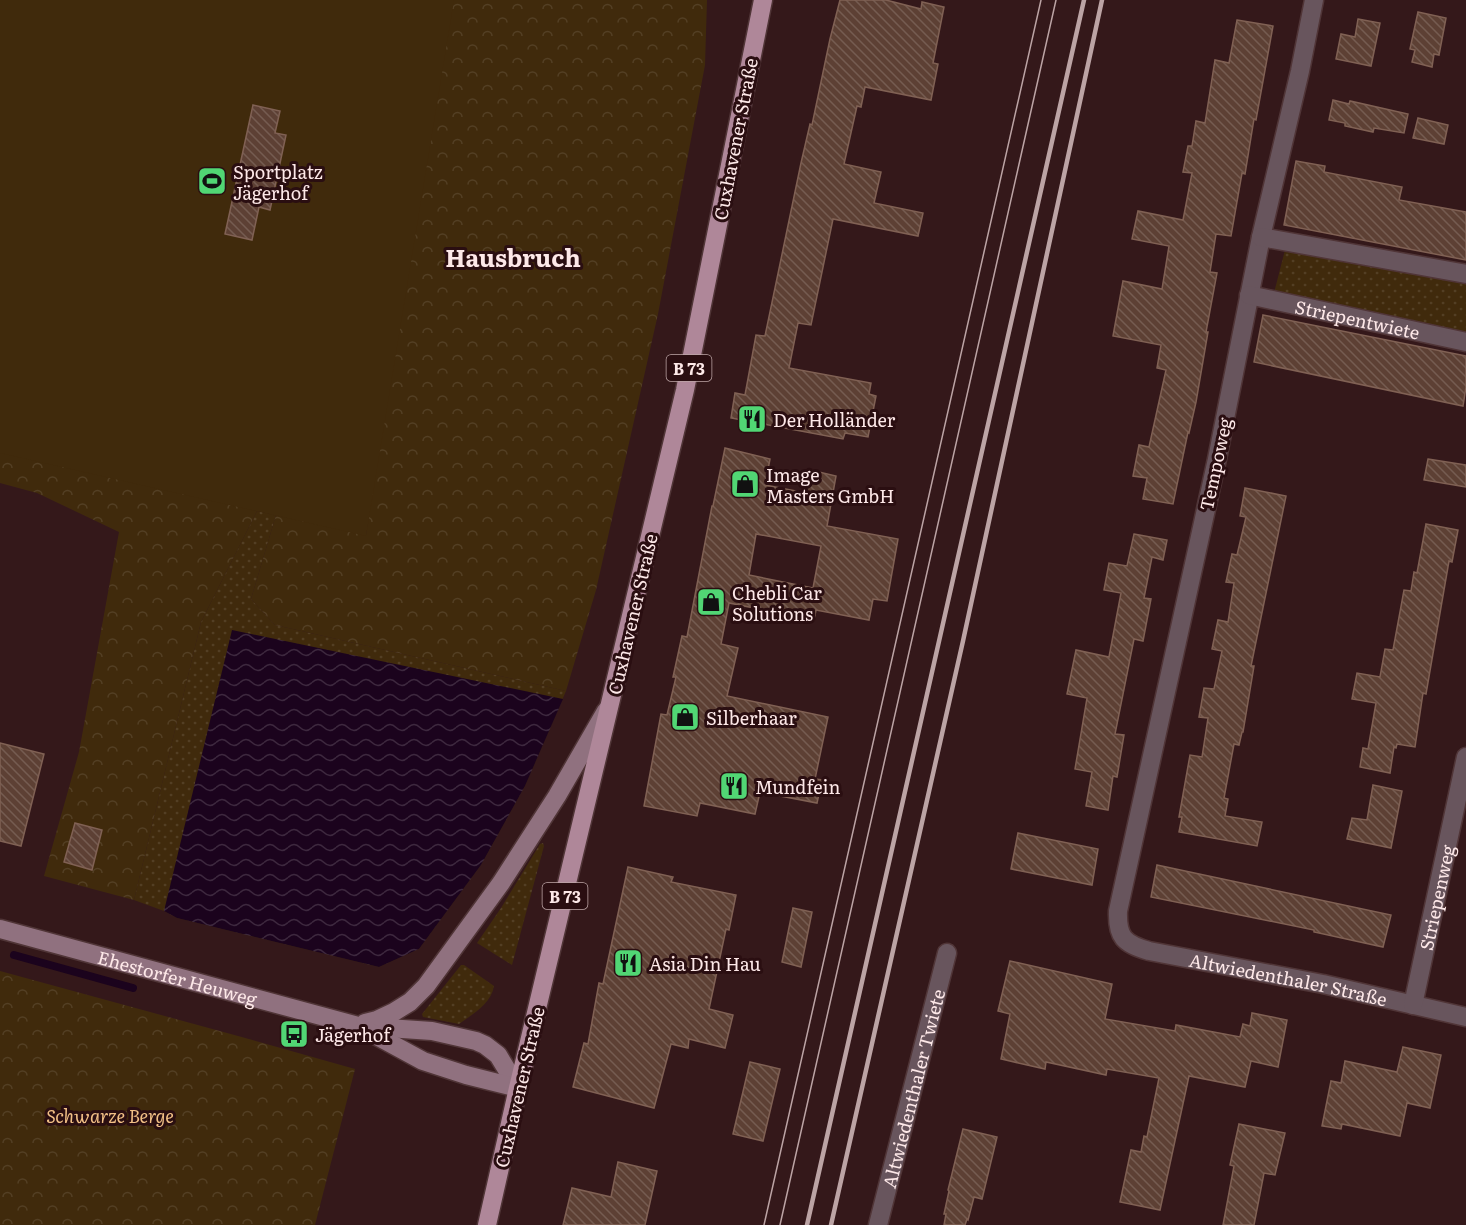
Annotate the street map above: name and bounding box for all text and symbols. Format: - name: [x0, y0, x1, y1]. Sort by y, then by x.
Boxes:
- street label: Cuxhavener Straße: [706, 56, 764, 222]
- place label: Sportplatz Jägerhof: [233, 158, 323, 206]
- sports icon: Sportplatz Jägerhof: [196, 165, 228, 197]
- district label: Hausbruch: [445, 239, 581, 274]
- street label: Striepentwiete: [1293, 292, 1422, 345]
- road number: B 73: [666, 355, 712, 381]
- restaurant icon: Der Holländer: [736, 403, 768, 435]
- place label: Der Holländer: [773, 406, 896, 433]
- street label: Tempoweg: [1192, 414, 1238, 513]
- place label: Image Masters GmbH: [766, 461, 894, 509]
- shop icon: Image Masters GmbH: [729, 468, 761, 500]
- street label: Cuxhavener Straße: [600, 531, 664, 697]
- place label: Chebli Car Solutions: [732, 579, 822, 627]
- shop icon: Chebli Car Solutions: [695, 586, 727, 618]
- shop icon: Silberhaar: [669, 701, 701, 733]
- place label: Silberhaar: [706, 704, 797, 731]
- restaurant icon: Mundfein: [718, 770, 750, 802]
- place label: Mundfein: [755, 773, 841, 800]
- street label: Striepenweg: [1412, 841, 1461, 953]
- road number: B 73: [542, 883, 588, 909]
- street label: Ehestorfer Heuweg: [95, 943, 261, 1012]
- street label: Altwiedenthaler Straße: [1187, 945, 1390, 1012]
- restaurant icon: Asia Din Hau: [612, 947, 644, 979]
- place label: Asia Din Hau: [649, 950, 761, 977]
- street label: Altwiedenthaler Twiete: [874, 986, 951, 1191]
- street label: Cuxhavener Straße: [487, 1004, 551, 1170]
- bus stop icon: Jägerhof: [278, 1018, 310, 1050]
- place label: Jägerhof: [315, 1021, 392, 1048]
- park label: Schwarze Berge: [46, 1102, 174, 1129]

